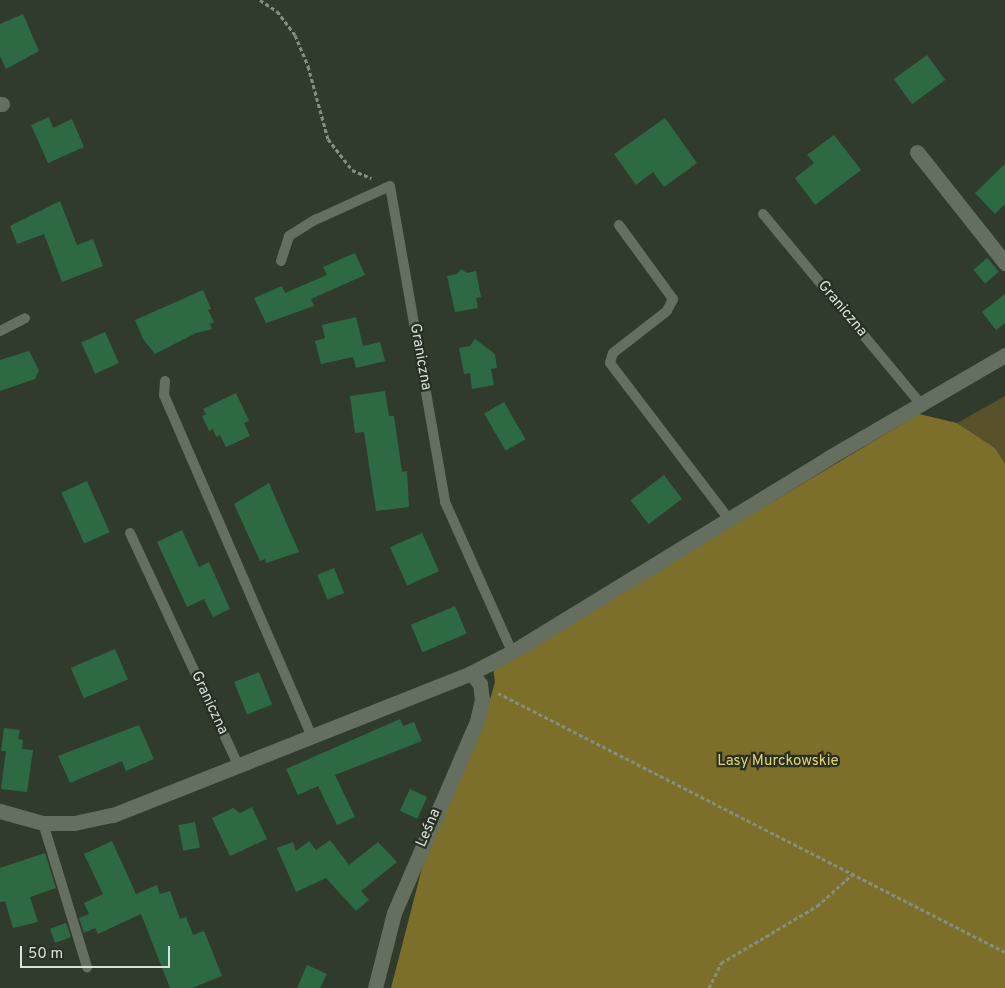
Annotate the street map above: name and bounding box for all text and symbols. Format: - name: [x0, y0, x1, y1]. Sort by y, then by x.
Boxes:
- street label: Graniczna: [813, 277, 871, 341]
- street label: Graniczna: [405, 322, 435, 392]
- street label: Graniczna: [187, 669, 231, 737]
- park label: Lasy Murckowskie: [717, 753, 839, 771]
- street label: Leśna: [413, 806, 445, 850]
- scale bar: [22, 936, 172, 968]
- text: 50 m: [28, 945, 63, 964]

